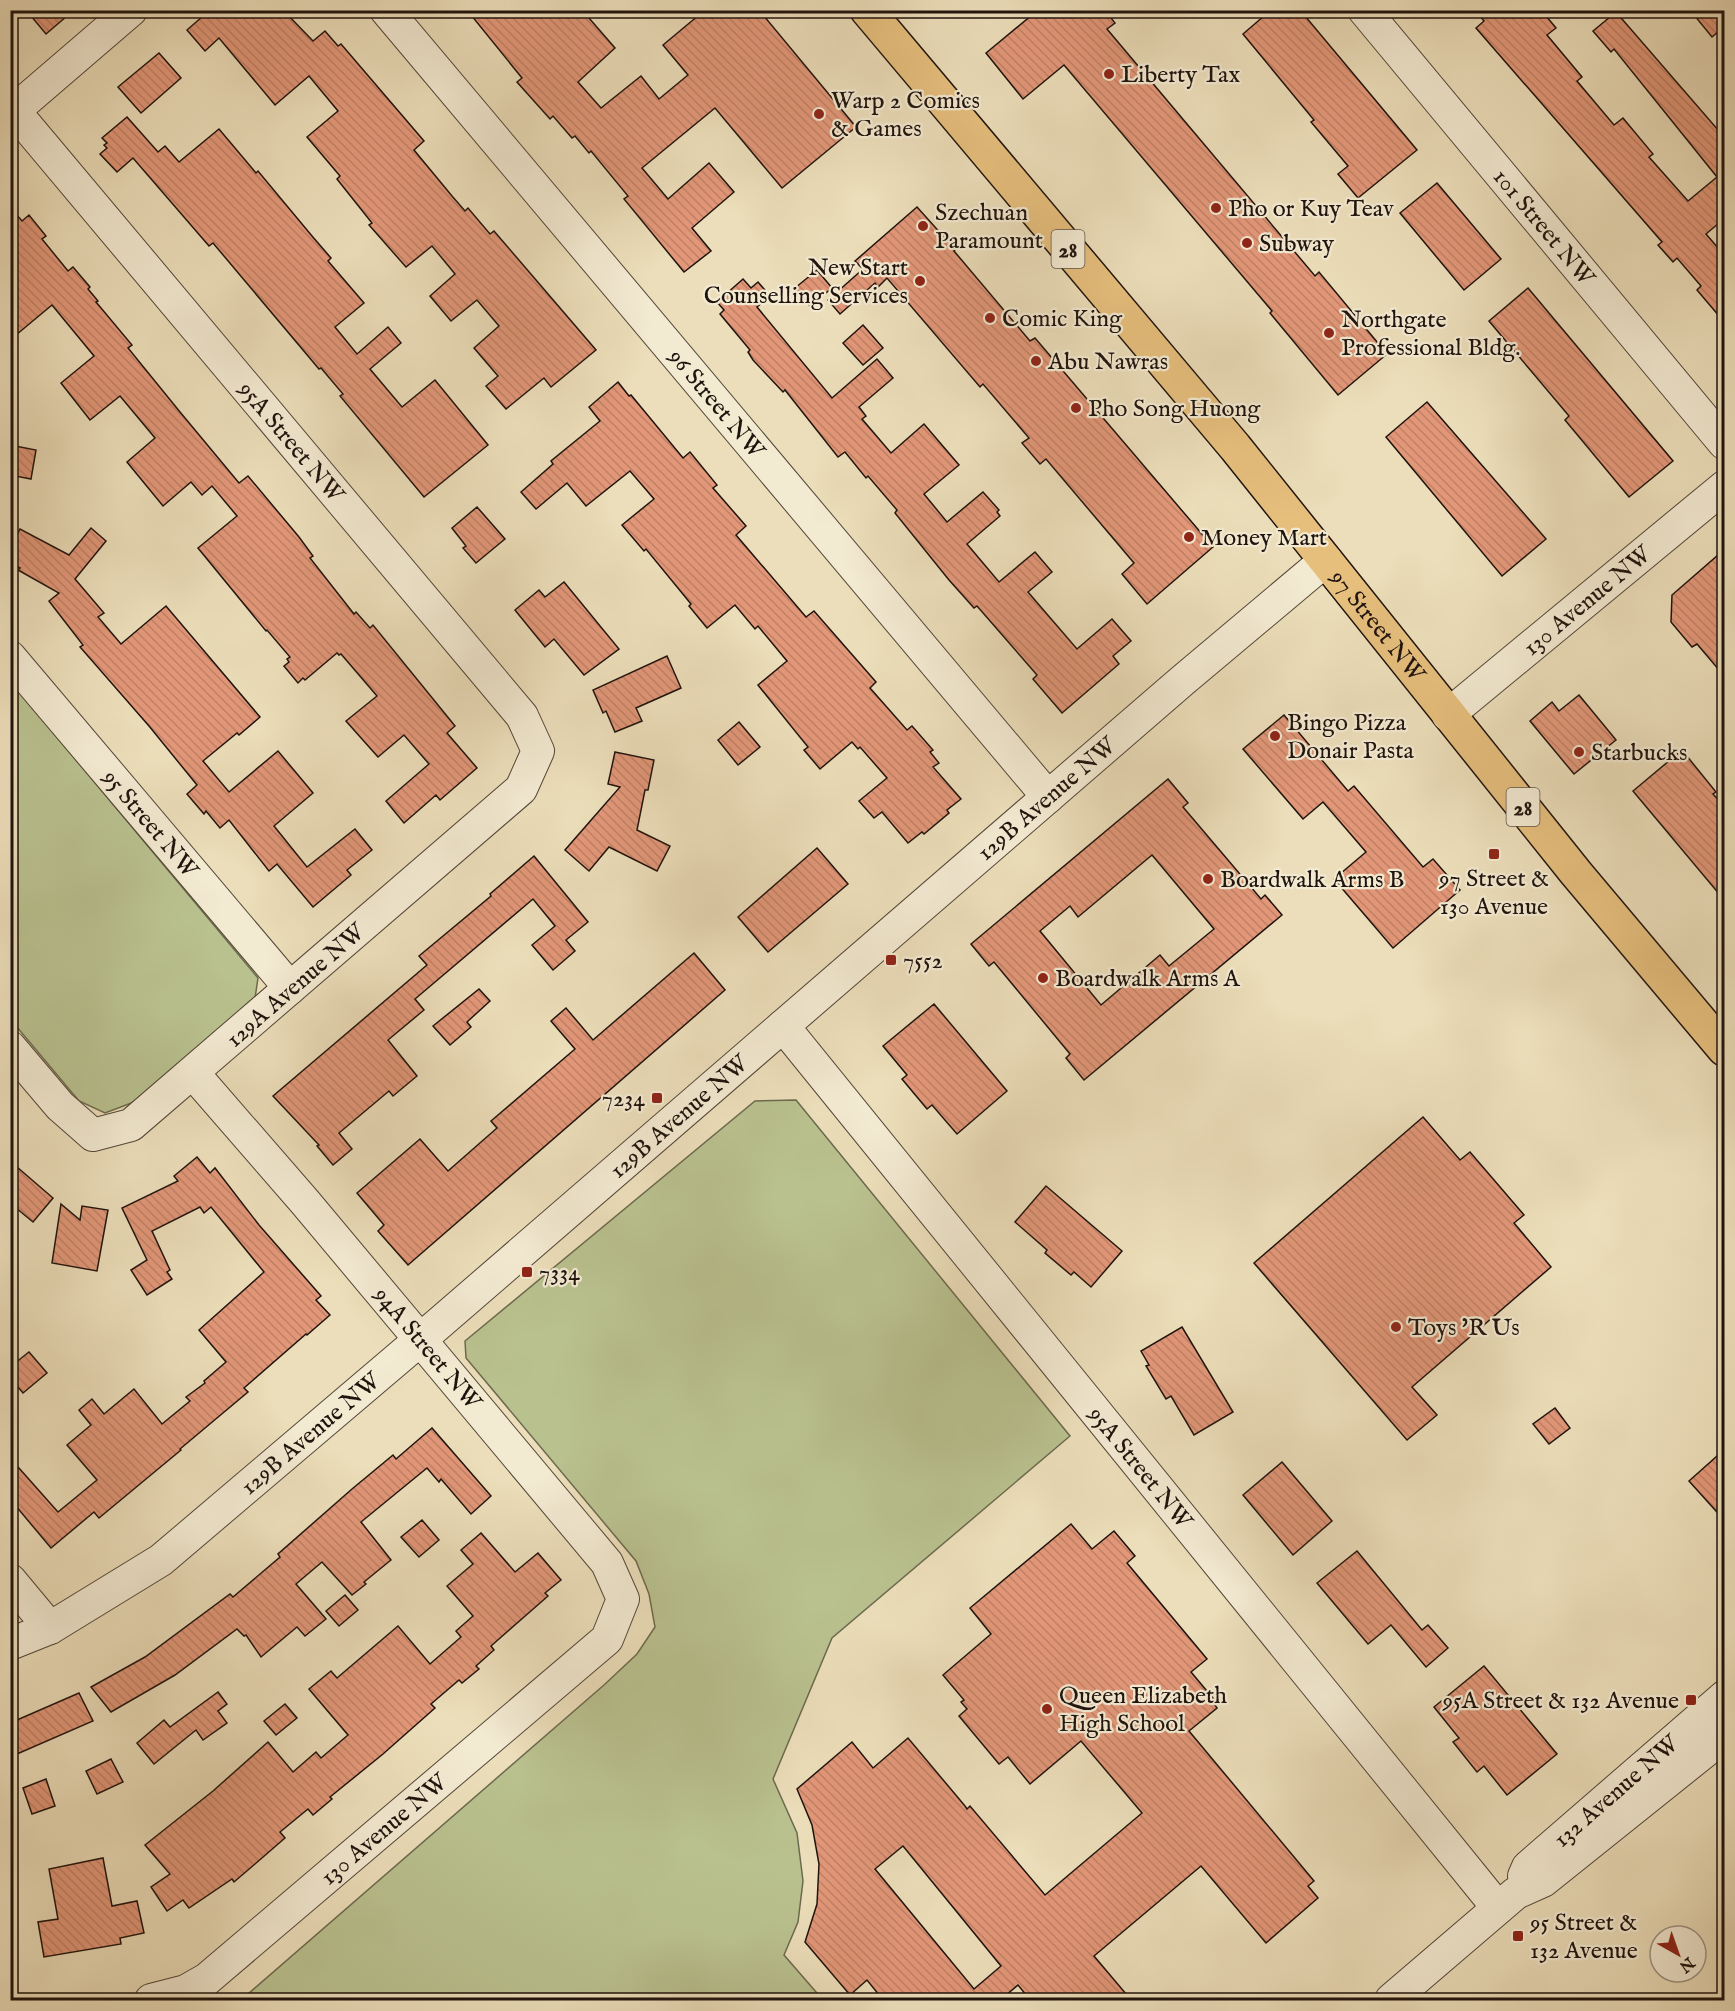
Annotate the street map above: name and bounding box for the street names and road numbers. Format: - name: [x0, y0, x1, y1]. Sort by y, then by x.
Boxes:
- street label: 101 Street NW: [1485, 163, 1602, 294]
- road number: 28: [1052, 230, 1084, 268]
- street label: 96 Street NW: [660, 342, 772, 467]
- street label: 95A Street NW: [230, 375, 351, 510]
- street label: 130 Avenue NW: [1517, 539, 1659, 664]
- street label: 97 Street NW: [1322, 563, 1432, 690]
- street label: 129B Avenue NW: [971, 730, 1124, 868]
- street label: 95 Street NW: [94, 763, 205, 886]
- road number: 28: [1506, 788, 1540, 826]
- street label: 129A Avenue NW: [220, 917, 373, 1055]
- street label: 129B Avenue NW: [604, 1048, 756, 1186]
- street label: 94A Street NW: [365, 1280, 488, 1418]
- street label: 129B Avenue NW: [235, 1365, 388, 1503]
- street label: 95A Street NW: [1080, 1400, 1199, 1537]
- street label: 132 Avenue NW: [1547, 1728, 1687, 1855]
- street label: 130 Avenue NW: [315, 1767, 455, 1893]

